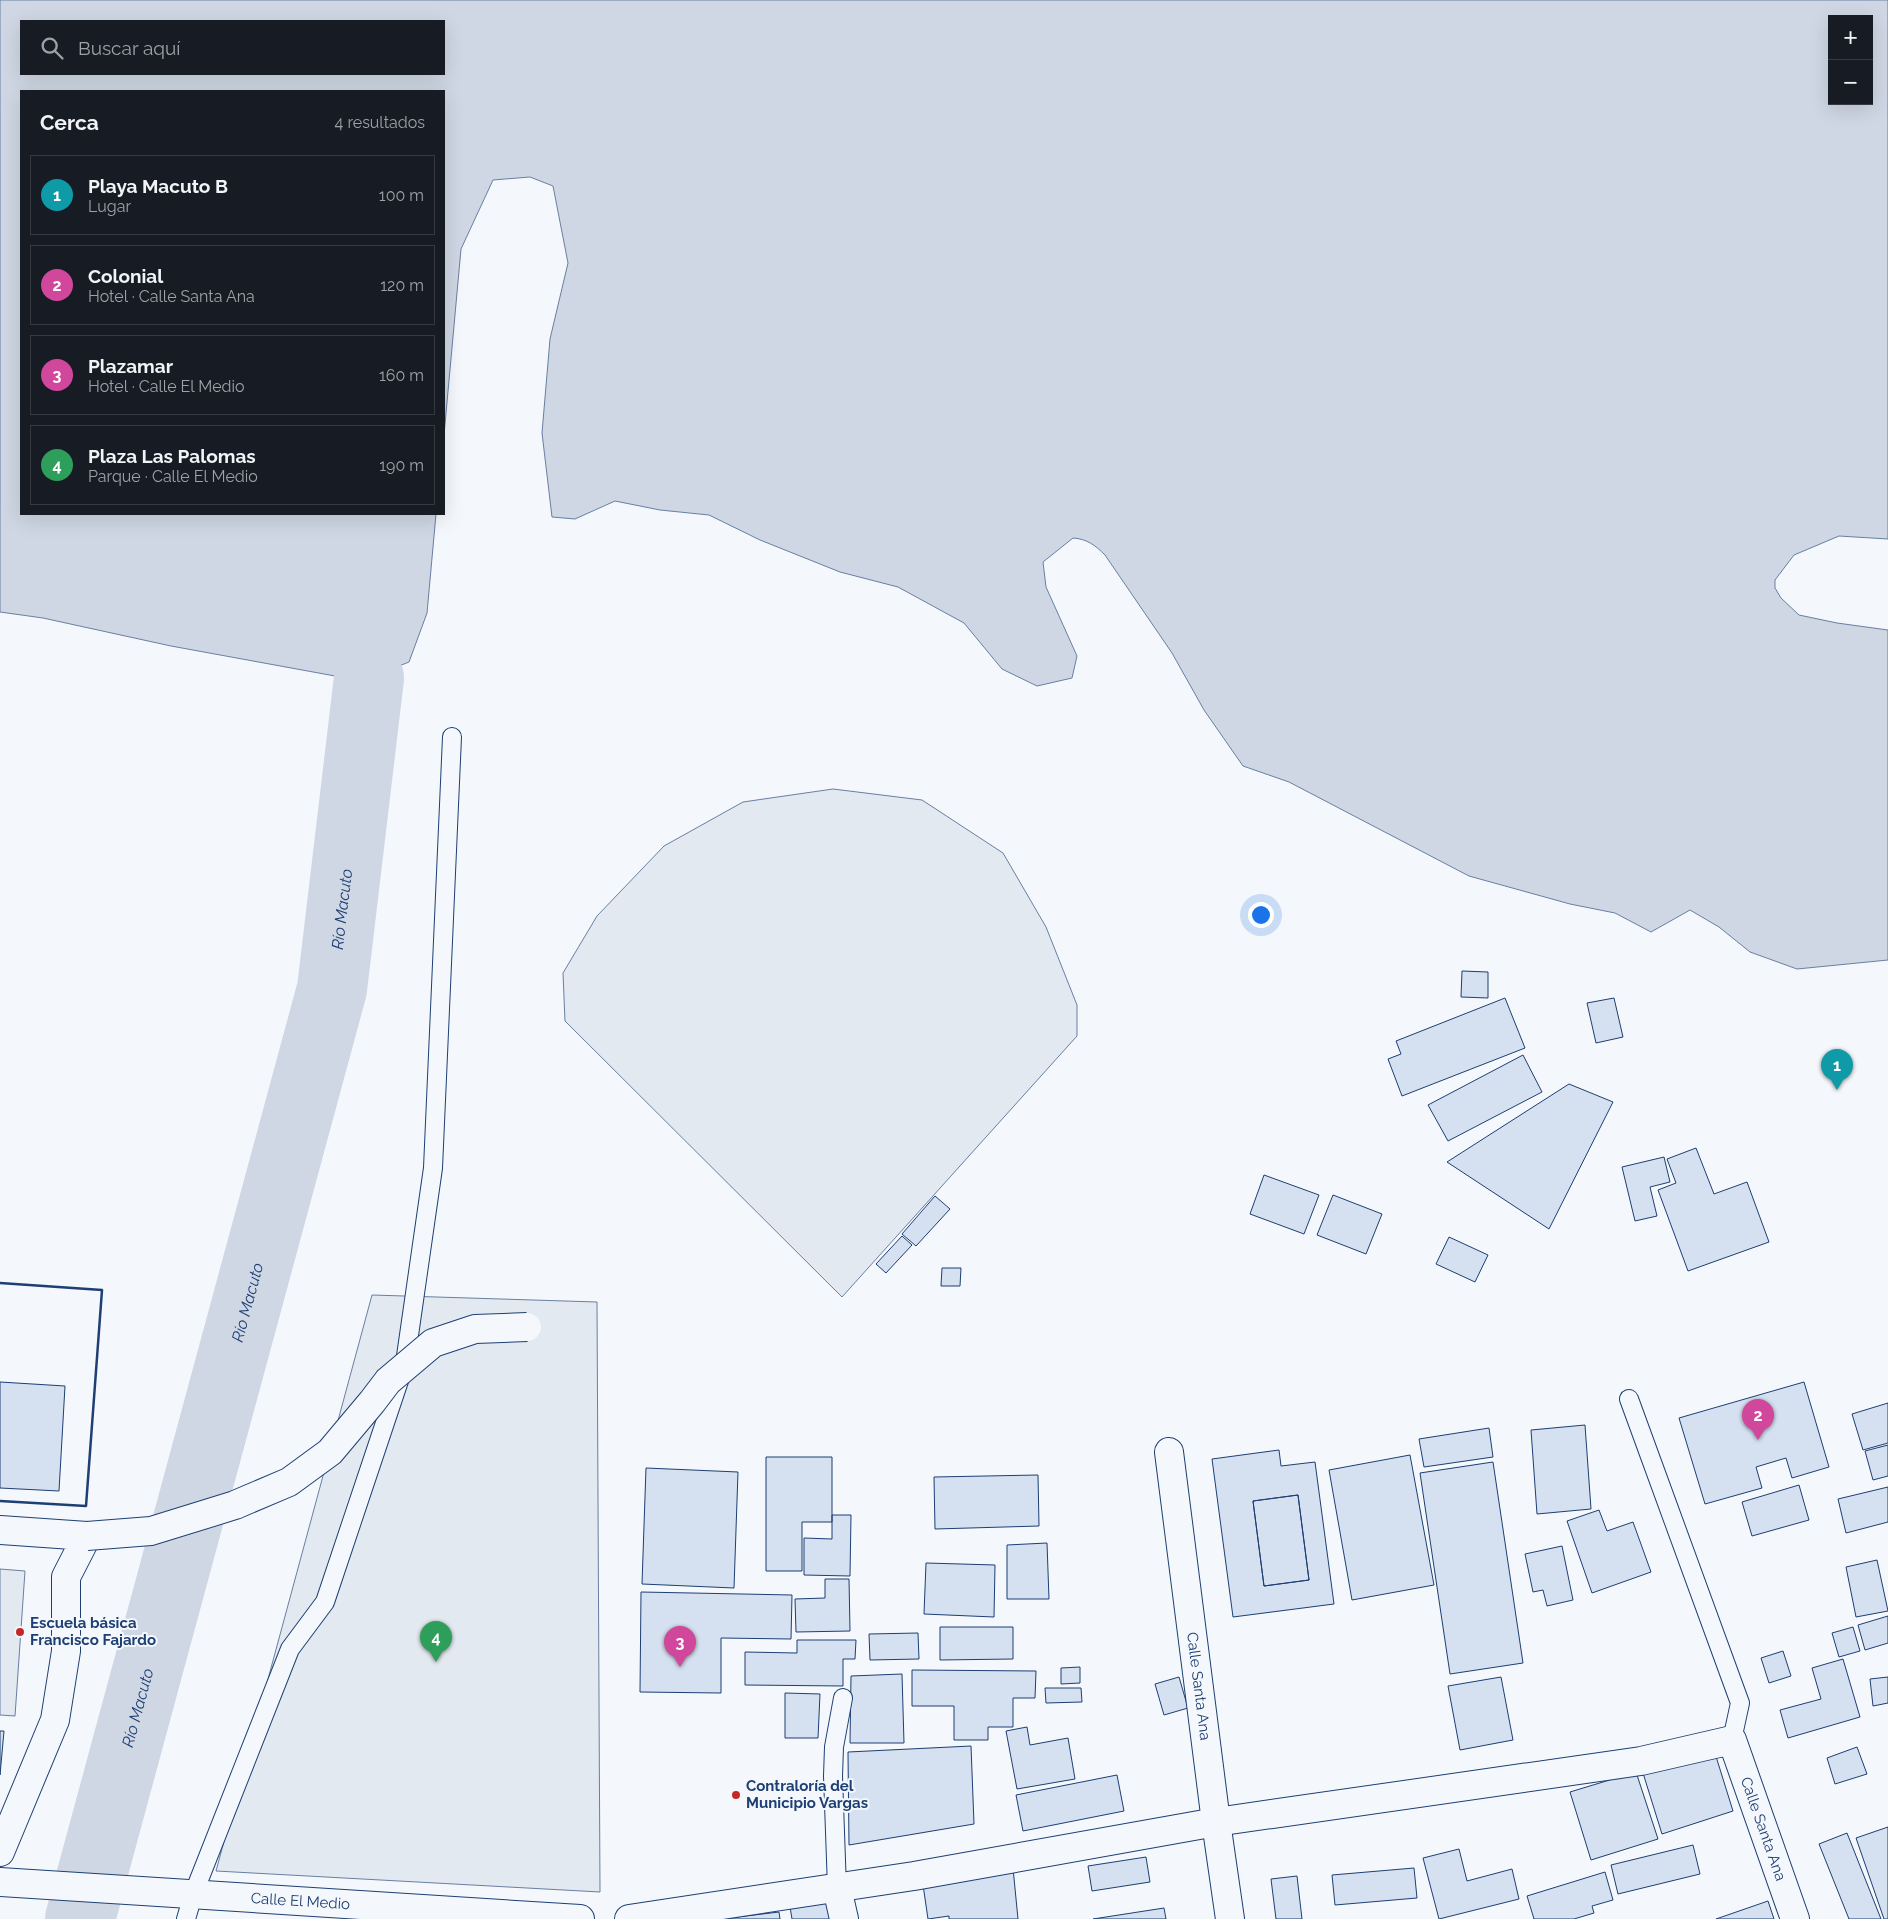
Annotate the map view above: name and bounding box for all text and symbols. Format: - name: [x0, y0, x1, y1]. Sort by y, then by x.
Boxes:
- map controls: [1828, 15, 1873, 105]
- button: +: [1828, 15, 1873, 60]
- search box: [20, 20, 445, 75]
- icon: search: [38, 34, 66, 62]
- text: Buscar aquí: [78, 37, 180, 59]
- button: −: [1828, 60, 1873, 105]
- text: Cerca: [40, 110, 99, 135]
- text: 4 resultados: [335, 113, 425, 132]
- text: Playa Macuto B: [88, 175, 228, 197]
- text: 1: [53, 186, 61, 205]
- text: 100 m: [379, 186, 424, 205]
- text: Lugar: [88, 197, 131, 216]
- text: Colonial: [88, 265, 163, 287]
- text: 2: [52, 276, 62, 295]
- text: 120 m: [380, 276, 424, 295]
- text: Hotel · Calle Santa Ana: [88, 287, 255, 306]
- text: Plazamar: [88, 355, 173, 377]
- text: 3: [53, 366, 61, 385]
- text: 160 m: [379, 366, 424, 385]
- text: Hotel · Calle El Medio: [88, 377, 245, 396]
- text: Plaza Las Palomas: [88, 445, 256, 467]
- text: 4: [52, 456, 62, 475]
- text: 190 m: [379, 456, 424, 475]
- text: Parque · Calle El Medio: [88, 467, 258, 486]
- water label: Río Macuto: [327, 868, 356, 950]
- your location: [1248, 902, 1274, 928]
- pin: 1: [1821, 1049, 1853, 1090]
- water label: Río Macuto: [227, 1261, 267, 1344]
- pin: 2: [1742, 1399, 1774, 1440]
- place label: Escuela básica Francisco Fajardo: [30, 1614, 156, 1649]
- pin: 4: [420, 1621, 452, 1662]
- marker: Escuela básica Francisco Fajardo: [14, 1626, 26, 1638]
- pin: 3: [664, 1626, 696, 1667]
- street label: Calle Santa Ana: [1183, 1631, 1215, 1741]
- water label: Río Macuto: [118, 1666, 157, 1749]
- street label: Calle Santa Ana: [1737, 1775, 1790, 1883]
- place label: Contraloría del Municipio Vargas: [746, 1777, 868, 1812]
- marker: Contraloría del Municipio Vargas: [730, 1789, 742, 1801]
- street label: Calle El Medio: [250, 1889, 351, 1913]

